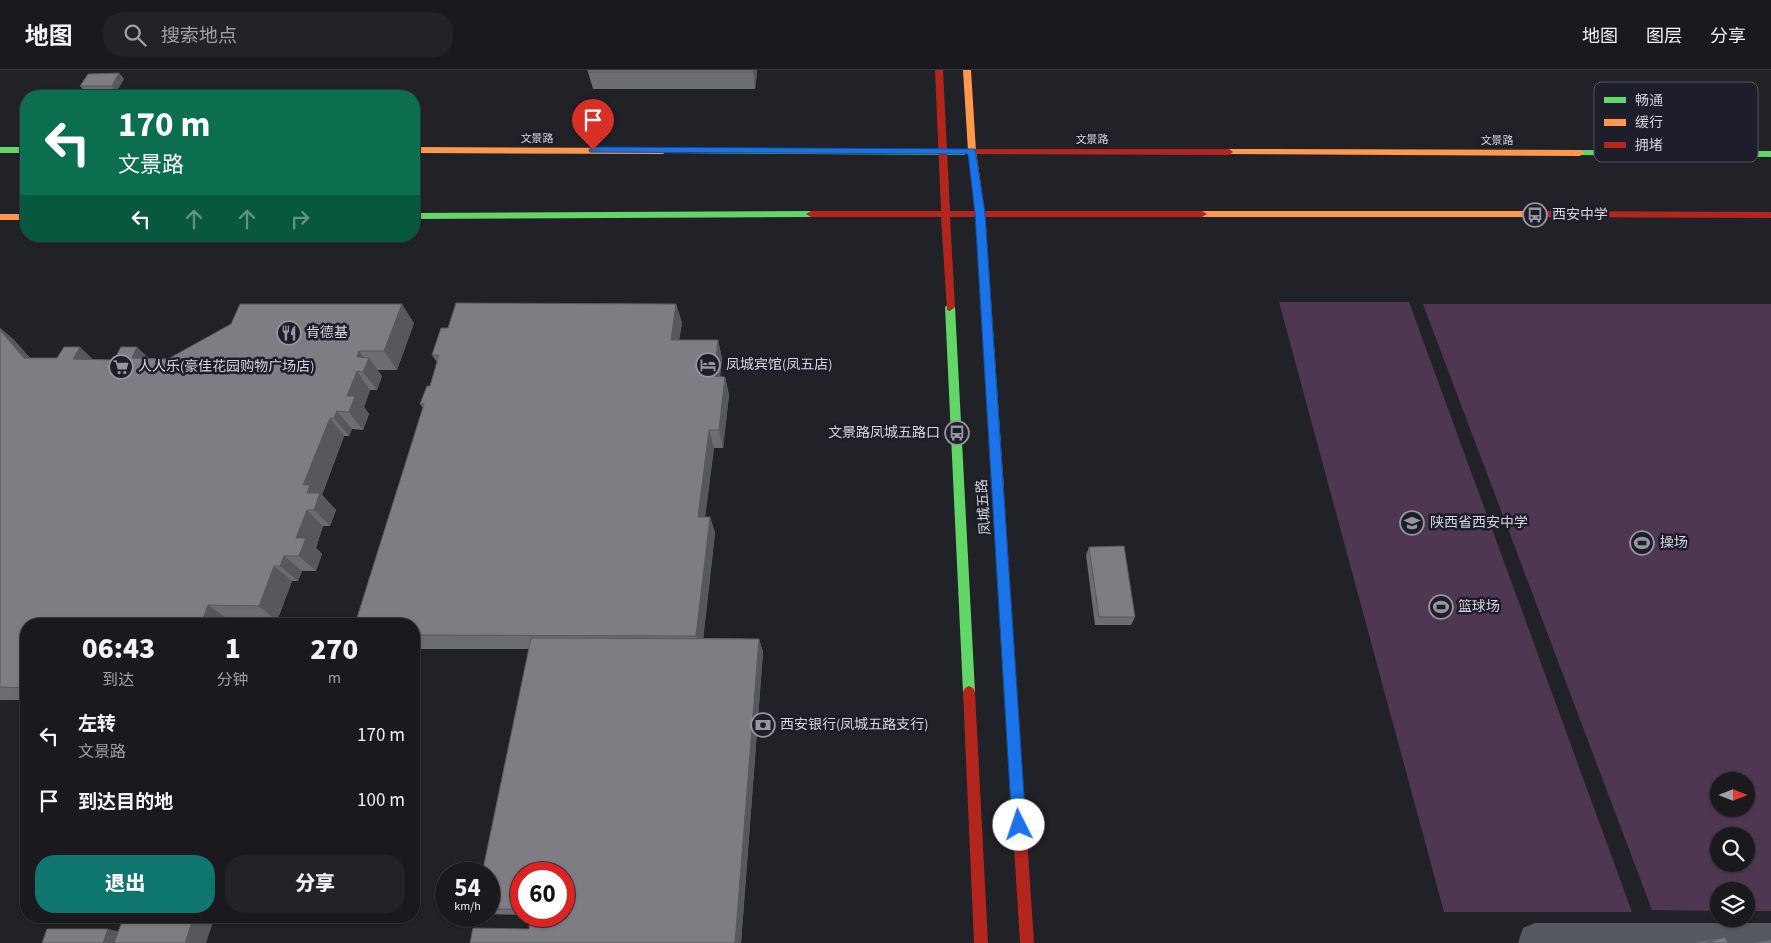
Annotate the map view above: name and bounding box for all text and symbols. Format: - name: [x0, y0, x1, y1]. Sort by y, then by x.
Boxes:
- search box: [103, 12, 453, 57]
- text: 地图: [25, 19, 73, 54]
- icon: search: [121, 21, 149, 49]
- text: 搜索地点: [161, 23, 237, 50]
- text: 地图: [1582, 24, 1618, 49]
- text: 图层: [1646, 24, 1682, 49]
- text: 分享: [1710, 24, 1746, 49]
- legend: [1594, 82, 1758, 162]
- text: 畅通: [1635, 91, 1663, 111]
- pin: [572, 99, 614, 150]
- text: 170 m: [118, 100, 210, 150]
- icon: arrive: [579, 106, 607, 134]
- icon: left: [35, 110, 100, 175]
- text: 缓行: [1635, 113, 1663, 133]
- street label: 文景路: [521, 131, 554, 146]
- street label: 文景路: [1076, 132, 1109, 147]
- street label: 文景路: [1481, 133, 1514, 148]
- text: 拥堵: [1635, 136, 1663, 156]
- text: 文景路: [118, 149, 184, 181]
- bus stop icon: 西安中学: [1522, 202, 1548, 228]
- icon: left: [127, 205, 155, 233]
- icon: ahead: [180, 205, 208, 233]
- icon: ahead: [233, 205, 261, 233]
- icon: right: [286, 205, 314, 233]
- place label: 西安中学: [1552, 205, 1608, 225]
- restaurant icon: 肯德基: [276, 320, 302, 346]
- place label: 肯德基: [306, 323, 348, 343]
- hotel icon: 凤城宾馆(凤五店): [695, 352, 721, 378]
- supermarket icon: 人人乐(豪佳花园购物广场店): [108, 354, 134, 380]
- place label: 凤城宾馆(凤五店): [726, 355, 832, 375]
- place label: 人人乐(豪佳花园购物广场店): [138, 357, 314, 377]
- bus stop icon: 文景路凤城五路口: [944, 420, 970, 446]
- place label: 文景路凤城五路口: [828, 423, 940, 443]
- street label: 凤城五路: [972, 478, 996, 536]
- school or university icon: 陕西省西安中学: [1399, 510, 1425, 536]
- place label: 陕西省西安中学: [1430, 513, 1528, 533]
- sports icon: 操场: [1629, 530, 1655, 556]
- place label: 操场: [1660, 533, 1688, 553]
- sports icon: 篮球场: [1428, 594, 1454, 620]
- place label: 篮球场: [1458, 597, 1500, 617]
- text: 06:43: [82, 627, 155, 670]
- text: 1: [225, 627, 241, 670]
- text: 270: [310, 628, 358, 671]
- text: m: [328, 667, 341, 689]
- text: 到达: [102, 669, 134, 691]
- text: 分钟: [217, 669, 249, 691]
- text: 左转: [78, 711, 116, 738]
- bank icon: 西安银行(凤城五路支行): [750, 712, 776, 738]
- place label: 西安银行(凤城五路支行): [780, 715, 928, 735]
- icon: left: [35, 722, 63, 750]
- text: 170 m: [357, 722, 405, 749]
- text: 文景路: [78, 741, 126, 763]
- north arrow: [1710, 772, 1755, 818]
- map controls: [1710, 772, 1755, 927]
- icon: arrive: [35, 787, 63, 815]
- text: 100 m: [357, 787, 405, 814]
- text: 到达目的地: [78, 789, 173, 816]
- position arrow: [992, 798, 1044, 850]
- button: search: [1710, 827, 1755, 872]
- button: 退出: [35, 855, 215, 913]
- button: 分享: [225, 855, 405, 913]
- speed limit sign: 60: [510, 862, 575, 927]
- text: 54: [454, 870, 481, 906]
- button: layers: [1710, 882, 1755, 927]
- text: km/h: [454, 898, 481, 915]

